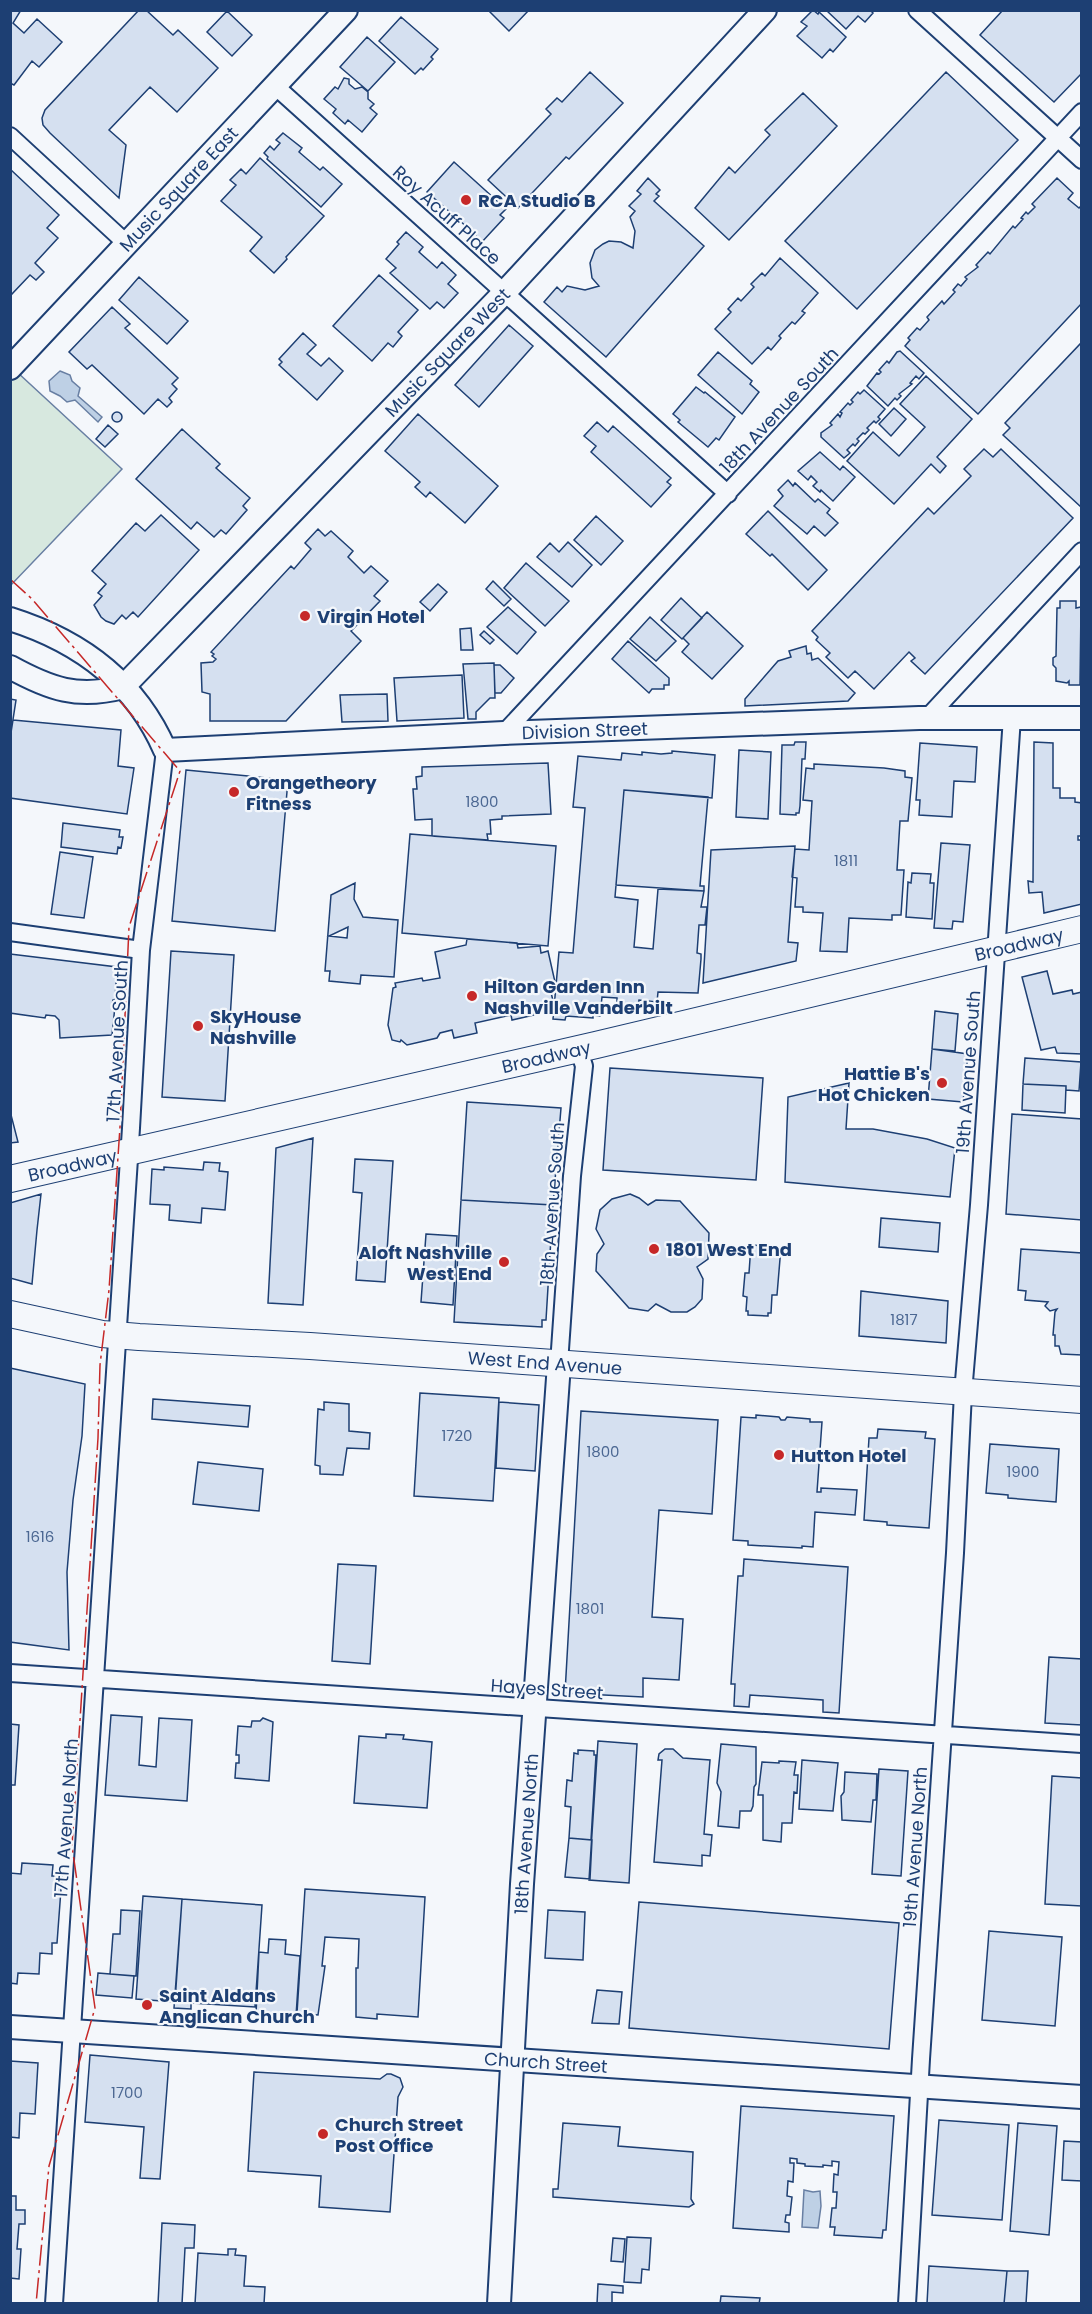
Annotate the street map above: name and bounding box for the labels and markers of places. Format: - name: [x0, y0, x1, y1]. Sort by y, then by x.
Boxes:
- place label: RCA Studio B: [478, 188, 596, 213]
- marker: RCA Studio B: [459, 193, 473, 207]
- place label: Virgin Hotel: [317, 604, 425, 629]
- marker: Virgin Hotel: [298, 609, 312, 623]
- place label: Orangetheory Fitness: [246, 770, 377, 816]
- marker: Orangetheory Fitness: [227, 785, 241, 799]
- place label: Hilton Garden Inn Nashville Vanderbilt: [484, 974, 673, 1020]
- marker: Hilton Garden Inn Nashville Vanderbilt: [465, 989, 479, 1003]
- place label: SkyHouse Nashville: [210, 1004, 301, 1050]
- marker: SkyHouse Nashville: [191, 1019, 205, 1033]
- place label: Hattie B's Hot Chicken: [818, 1061, 930, 1107]
- marker: Hattie B's Hot Chicken: [935, 1076, 949, 1090]
- place label: 1801 West End: [666, 1237, 792, 1262]
- place label: Aloft Nashville West End: [358, 1240, 492, 1286]
- marker: 1801 West End: [647, 1242, 661, 1256]
- marker: Aloft Nashville West End: [497, 1255, 511, 1269]
- place label: Hutton Hotel: [791, 1443, 907, 1468]
- marker: Hutton Hotel: [772, 1448, 786, 1462]
- place label: Saint Aldans Anglican Church: [159, 1983, 315, 2029]
- marker: Saint Aldans Anglican Church: [140, 1998, 154, 2012]
- place label: Church Street Post Office: [335, 2112, 463, 2158]
- marker: Church Street Post Office: [316, 2127, 330, 2141]

